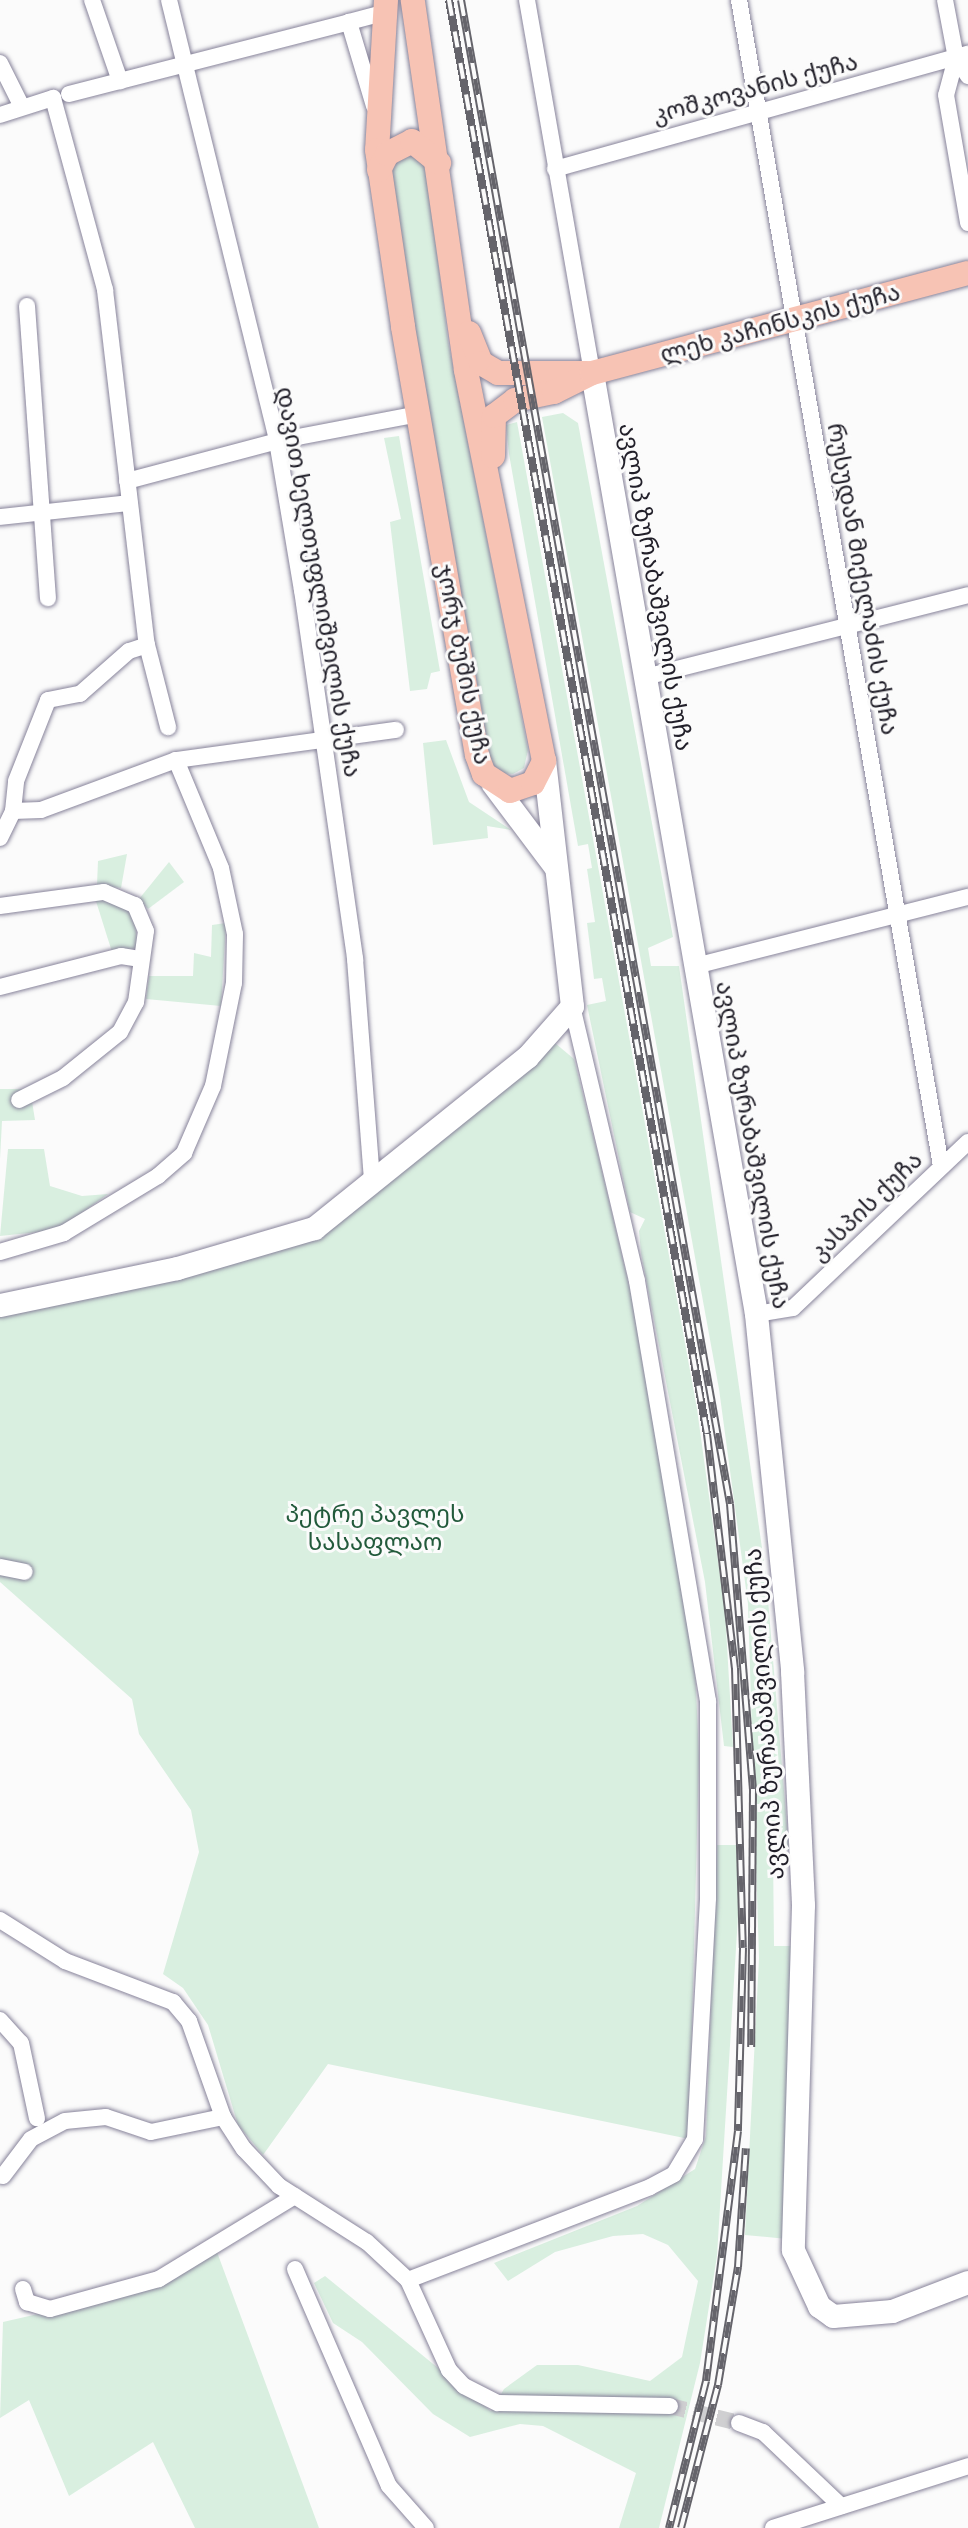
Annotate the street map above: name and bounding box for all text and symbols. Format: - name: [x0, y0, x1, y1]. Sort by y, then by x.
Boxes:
- street label: კოშკოვანის ქუჩა: [649, 47, 861, 129]
- street label: ლეხ კაჩინსკის ქუჩა: [657, 277, 903, 369]
- street label: დავით ხელთუფლიშვილის ქუჩა: [270, 385, 368, 779]
- street label: ავლიპ ზურაბაშვილის ქუჩა: [613, 421, 699, 753]
- street label: რუსუდან მიქელაძის ქუჩა: [821, 421, 905, 737]
- street label: ჯორჯ ბუშის ქუჩა: [430, 561, 498, 767]
- street label: ავლიპ ზურაბაშვილის ქუჩა: [710, 979, 796, 1311]
- street label: კასპის ქუჩა: [804, 1145, 928, 1267]
- park label: პეტრე პავლეს სასაფლაო: [285, 1500, 465, 1556]
- street label: ავლიპ ზურაბაშვილის ქუჩა: [738, 1547, 790, 1881]

